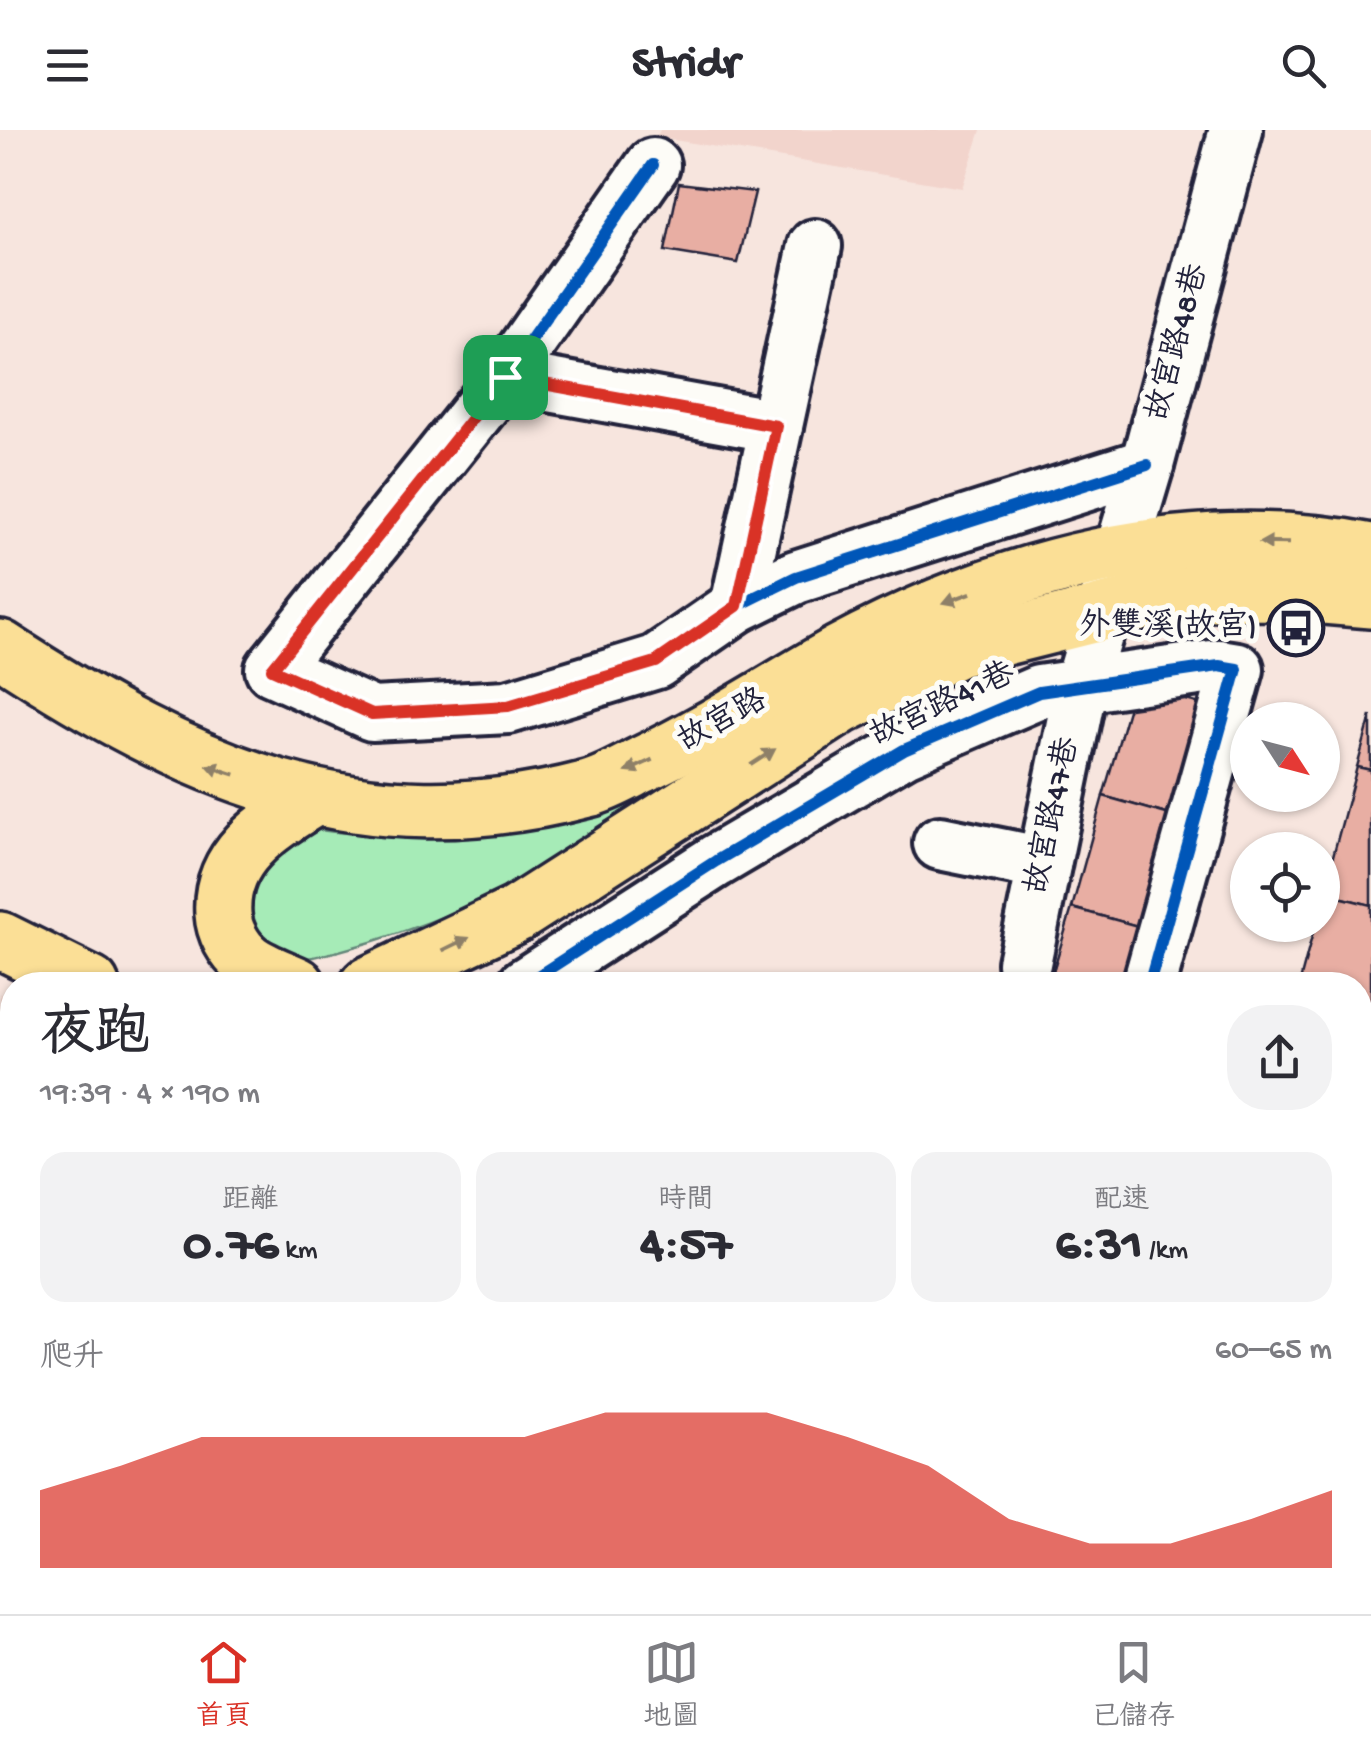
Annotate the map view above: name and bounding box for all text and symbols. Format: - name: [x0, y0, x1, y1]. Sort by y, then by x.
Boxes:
- icon: menu: [40, 38, 95, 93]
- icon: search: [1276, 38, 1331, 93]
- text: Stridr: [632, 39, 739, 92]
- street label: 故宮路48巷: [1138, 260, 1218, 426]
- pin: [463, 335, 548, 420]
- icon: arrive: [478, 350, 533, 405]
- one-way arrow: [1258, 534, 1290, 550]
- one-way arrow: [941, 591, 971, 606]
- bus stop icon: 外雙溪(故宮): [1266, 598, 1326, 658]
- place label: 外雙溪(故宮): [1079, 607, 1257, 647]
- street label: 故宮路41巷: [863, 654, 1022, 756]
- street label: 故宮路: [671, 680, 774, 762]
- north arrow: [1230, 702, 1340, 812]
- map controls: [1230, 702, 1340, 942]
- street label: 故宮路47巷: [1017, 733, 1089, 898]
- one-way arrow: [749, 748, 777, 766]
- one-way arrow: [624, 758, 653, 775]
- one-way arrow: [206, 761, 236, 776]
- button: locate: [1230, 832, 1340, 942]
- one-way arrow: [442, 936, 471, 953]
- button: share: [1227, 1005, 1332, 1110]
- text: 夜跑: [40, 1006, 150, 1070]
- text: 19:39 · 4 × 190 m: [40, 1076, 260, 1114]
- text: 距離: [222, 1185, 278, 1218]
- text: 時間: [658, 1185, 714, 1218]
- text: 配速: [1094, 1185, 1150, 1218]
- text: 0.76: [183, 1218, 279, 1277]
- text: 4:57: [640, 1218, 732, 1277]
- text: 6:31: [1055, 1218, 1142, 1277]
- text: km: [279, 1235, 318, 1268]
- text: /km: [1142, 1235, 1188, 1268]
- text: 60–65 m: [1215, 1332, 1332, 1370]
- text: 爬升: [40, 1340, 104, 1378]
- tab: 首頁: [196, 1635, 252, 1735]
- tab: 地圖: [643, 1635, 699, 1735]
- tab: 已儲存: [1091, 1635, 1175, 1735]

